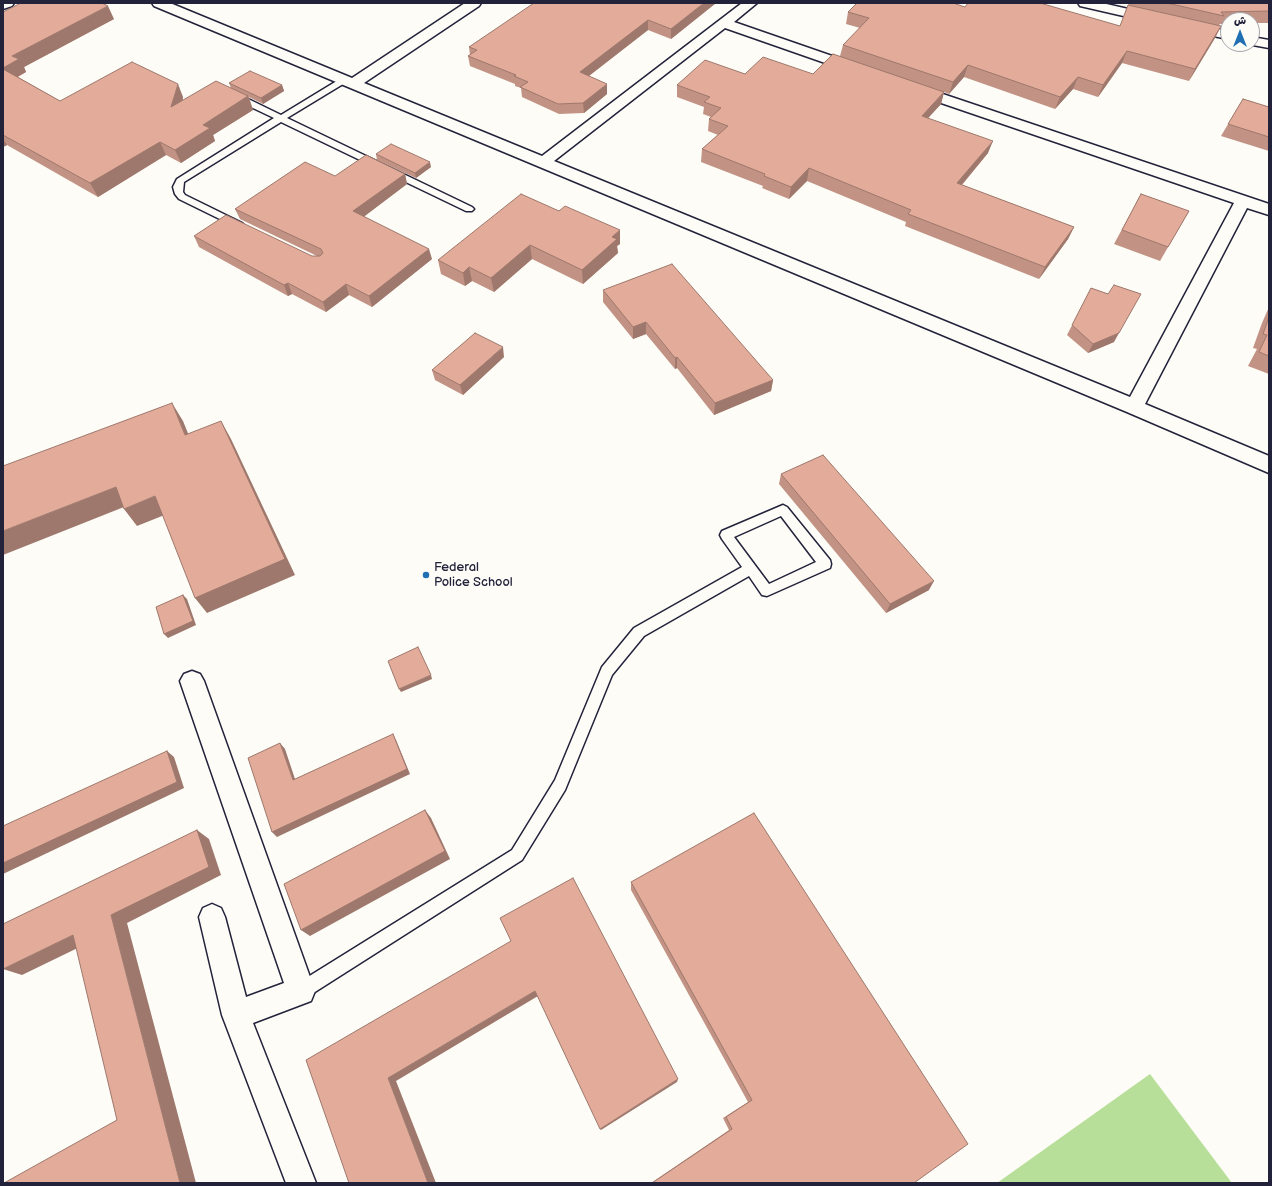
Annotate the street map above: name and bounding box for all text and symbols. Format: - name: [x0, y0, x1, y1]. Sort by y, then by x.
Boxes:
- north arrow: [1220, 12, 1260, 52]
- text: ش: [1234, 14, 1246, 27]
- place label: Federal Police School: [434, 560, 513, 591]
- marker: Federal Police School: [421, 570, 431, 580]

